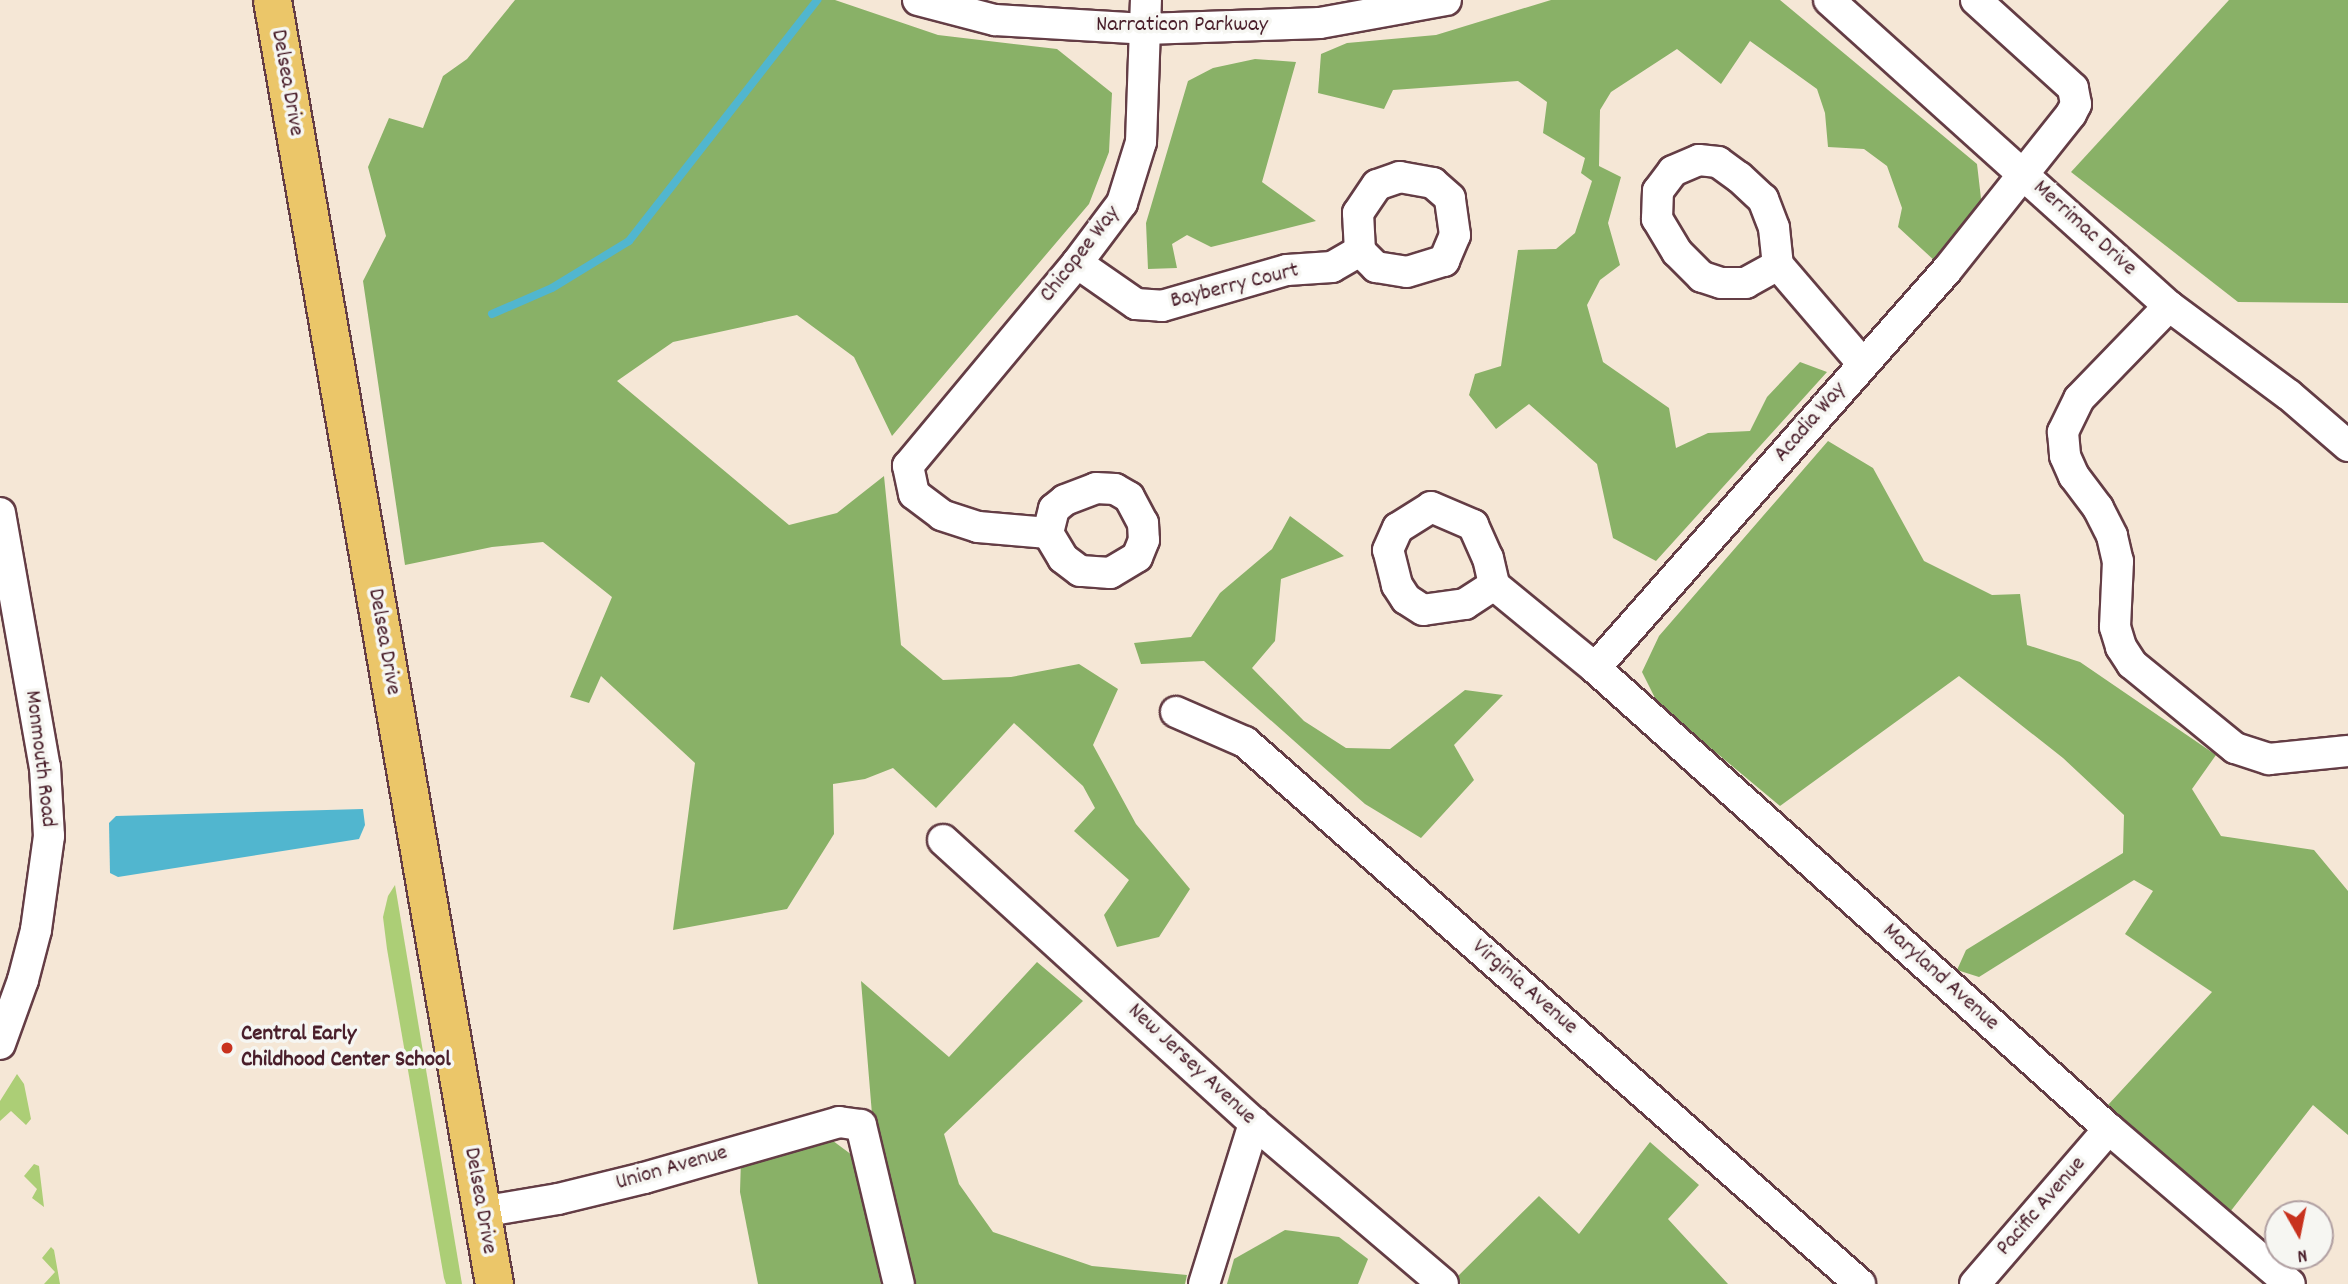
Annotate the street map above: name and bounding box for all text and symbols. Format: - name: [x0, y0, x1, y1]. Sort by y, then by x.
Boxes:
- street label: Narraticon Parkway: [1096, 12, 1268, 40]
- street label: Delsea Drive: [263, 28, 309, 138]
- street label: Merrimac Drive: [2026, 175, 2142, 283]
- street label: Chicopee Way: [1035, 201, 1127, 309]
- street label: Bayberry Court: [1168, 258, 1302, 316]
- street label: Acadia Way: [1769, 377, 1853, 469]
- street label: Delsea Drive: [360, 587, 406, 697]
- street label: Monmouth Road: [17, 689, 61, 829]
- street label: Maryland Avenue: [1876, 918, 2004, 1038]
- street label: Virginia Avenue: [1465, 934, 1583, 1042]
- street label: New Jersey Avenue: [1121, 998, 1261, 1132]
- place label: Central Early Childhood Center School: [241, 1021, 451, 1075]
- marker: Central Early Childhood Center School: [219, 1040, 235, 1056]
- street label: Union Avenue: [613, 1140, 731, 1198]
- street label: Delsea Drive: [456, 1146, 502, 1256]
- street label: Pacific Avenue: [1991, 1152, 2093, 1262]
- north arrow: [2264, 1200, 2334, 1270]
- text: N: [2295, 1240, 2309, 1268]

